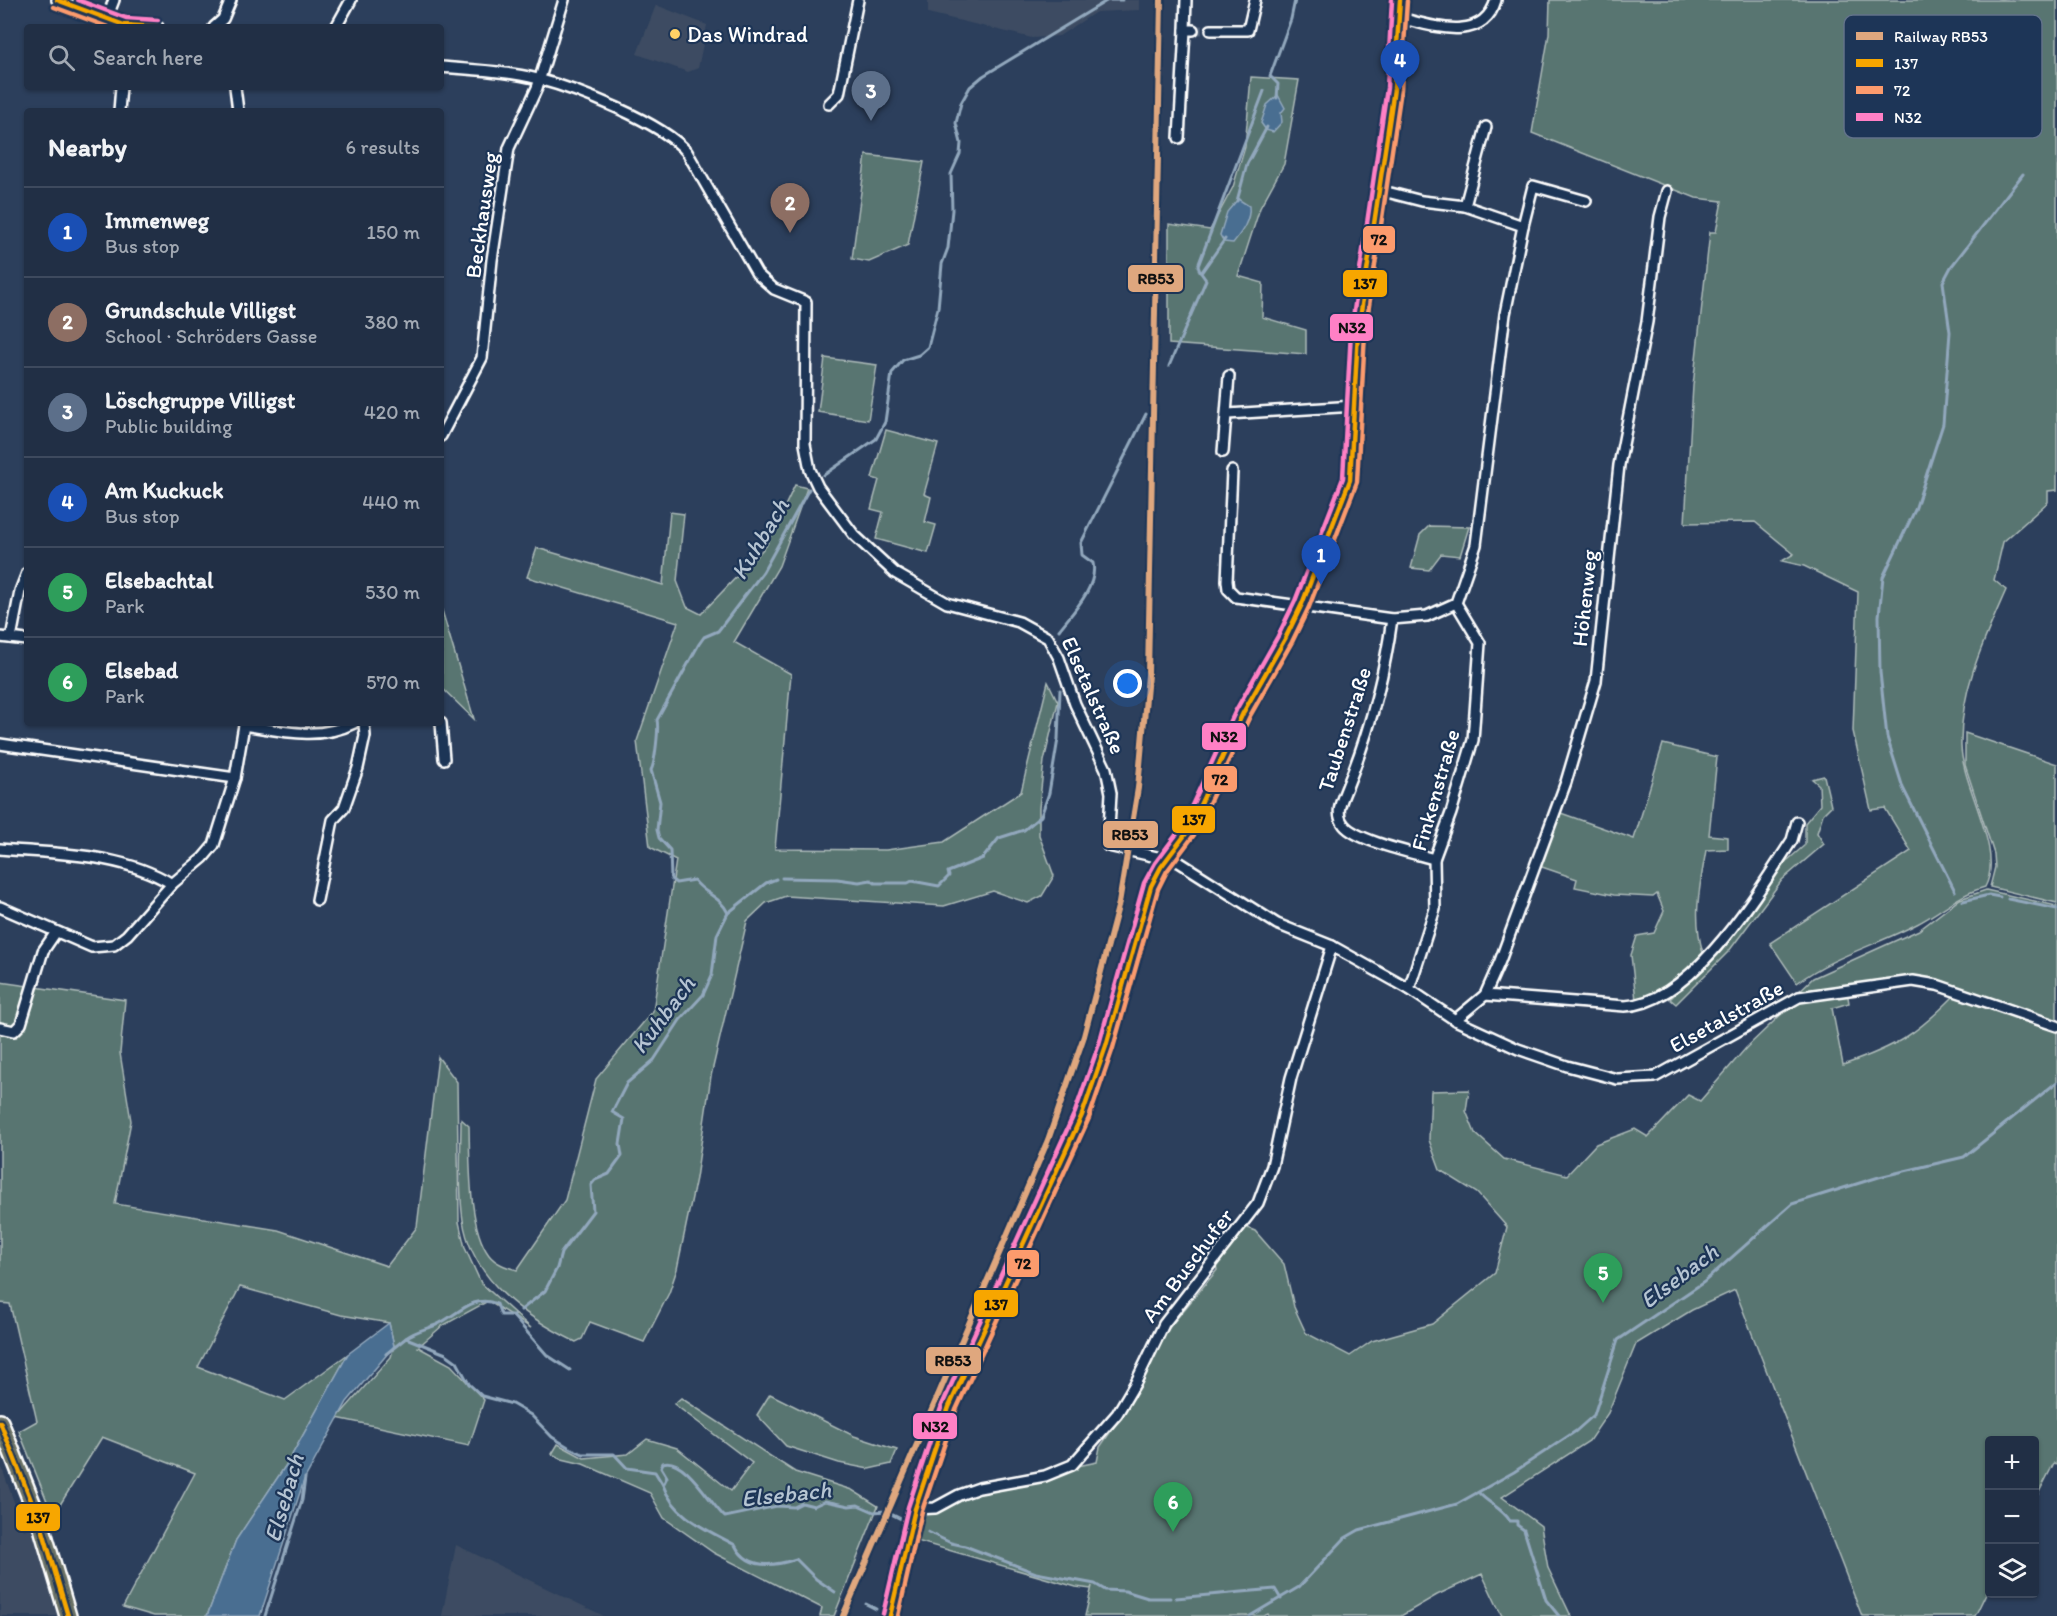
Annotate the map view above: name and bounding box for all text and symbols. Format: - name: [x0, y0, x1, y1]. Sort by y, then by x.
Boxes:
- legend: [1844, 15, 2042, 138]
- place label: Das Windrad: [687, 21, 808, 48]
- search box: [24, 24, 444, 90]
- marker: Das Windrad: [668, 27, 682, 41]
- text: Railway RB53: [1894, 27, 1988, 46]
- pin: 4: [1380, 40, 1420, 90]
- icon: search: [45, 41, 78, 74]
- text: Search here: [93, 44, 203, 71]
- text: 137: [1894, 54, 1918, 73]
- pin: 3: [852, 72, 890, 121]
- text: 72: [1894, 81, 1911, 100]
- text: N32: [1894, 108, 1923, 127]
- text: Nearby: [48, 131, 127, 163]
- text: 6 results: [346, 135, 420, 159]
- street label: Beckhausweg: [459, 149, 504, 280]
- pin: 2: [770, 184, 810, 233]
- text: Immenweg: [105, 207, 209, 234]
- text: 1: [63, 220, 72, 244]
- text: 150 m: [367, 220, 420, 244]
- line badge: 72: [1362, 225, 1396, 254]
- text: 72: [1370, 230, 1388, 249]
- text: Bus stop: [105, 234, 180, 258]
- line badge: RB53: [1127, 264, 1184, 293]
- text: RB53: [1138, 269, 1175, 288]
- line badge: 137: [1342, 269, 1388, 298]
- text: 137: [1353, 274, 1377, 293]
- text: Grundschule Villigst: [105, 297, 296, 324]
- text: 2: [62, 310, 73, 334]
- text: 380 m: [365, 310, 420, 334]
- line badge: N32: [1329, 313, 1374, 342]
- text: N32: [1338, 318, 1367, 337]
- text: School · Schröders Gasse: [105, 324, 317, 348]
- text: Löschgruppe Villigst: [105, 387, 295, 414]
- text: 3: [62, 400, 73, 424]
- text: 420 m: [364, 400, 420, 424]
- text: Public building: [105, 414, 232, 438]
- text: Am Kuckuck: [105, 477, 223, 504]
- text: 4: [61, 490, 74, 514]
- text: 440 m: [362, 490, 420, 514]
- water label: Kuhbach: [724, 492, 796, 585]
- text: Bus stop: [105, 504, 180, 528]
- pin: 1: [1302, 536, 1340, 585]
- street label: Höhenweg: [1566, 548, 1603, 648]
- text: Elsebachtal: [105, 567, 213, 594]
- text: 5: [62, 580, 73, 604]
- text: 530 m: [365, 580, 420, 604]
- text: Park: [105, 594, 144, 618]
- street label: Elsetalstraße: [1056, 632, 1132, 758]
- text: Elsebad: [105, 657, 178, 684]
- street label: Taubenstraße: [1312, 664, 1377, 795]
- your location: [1113, 669, 1142, 698]
- text: 6: [62, 670, 73, 694]
- text: 570 m: [366, 670, 420, 694]
- text: Park: [105, 684, 144, 708]
- line badge: N32: [1201, 722, 1247, 751]
- street label: Finkenstraße: [1405, 726, 1466, 854]
- text: N32: [1210, 727, 1239, 746]
- line badge: 72: [1203, 765, 1238, 793]
- text: 72: [1211, 770, 1229, 789]
- line badge: 137: [1171, 805, 1216, 834]
- text: 137: [1182, 810, 1206, 829]
- line badge: RB53: [1102, 820, 1159, 849]
- text: RB53: [1112, 825, 1149, 844]
- water label: Kuhbach: [624, 969, 702, 1059]
- street label: Elsetalstraße: [1665, 974, 1788, 1059]
- street label: Am Buschufer: [1136, 1203, 1239, 1328]
- water label: Elsebach: [1634, 1236, 1724, 1314]
- line badge: 72: [1006, 1249, 1040, 1278]
- text: 72: [1014, 1254, 1032, 1273]
- pin: 5: [1584, 1254, 1622, 1303]
- line badge: 137: [973, 1289, 1019, 1318]
- text: 137: [984, 1295, 1008, 1314]
- line badge: RB53: [925, 1346, 982, 1375]
- text: RB53: [935, 1351, 972, 1370]
- line badge: N32: [912, 1412, 958, 1440]
- text: N32: [921, 1417, 950, 1436]
- map controls: [1985, 1436, 2039, 1598]
- button: +: [1985, 1436, 2039, 1490]
- water label: Elsebach: [257, 1450, 310, 1545]
- water label: Elsebach: [740, 1474, 833, 1513]
- pin: 6: [1154, 1482, 1192, 1532]
- button: −: [1985, 1490, 2039, 1544]
- line badge: 137: [15, 1503, 61, 1532]
- text: 137: [26, 1508, 50, 1527]
- button: layers: [1985, 1544, 2039, 1598]

